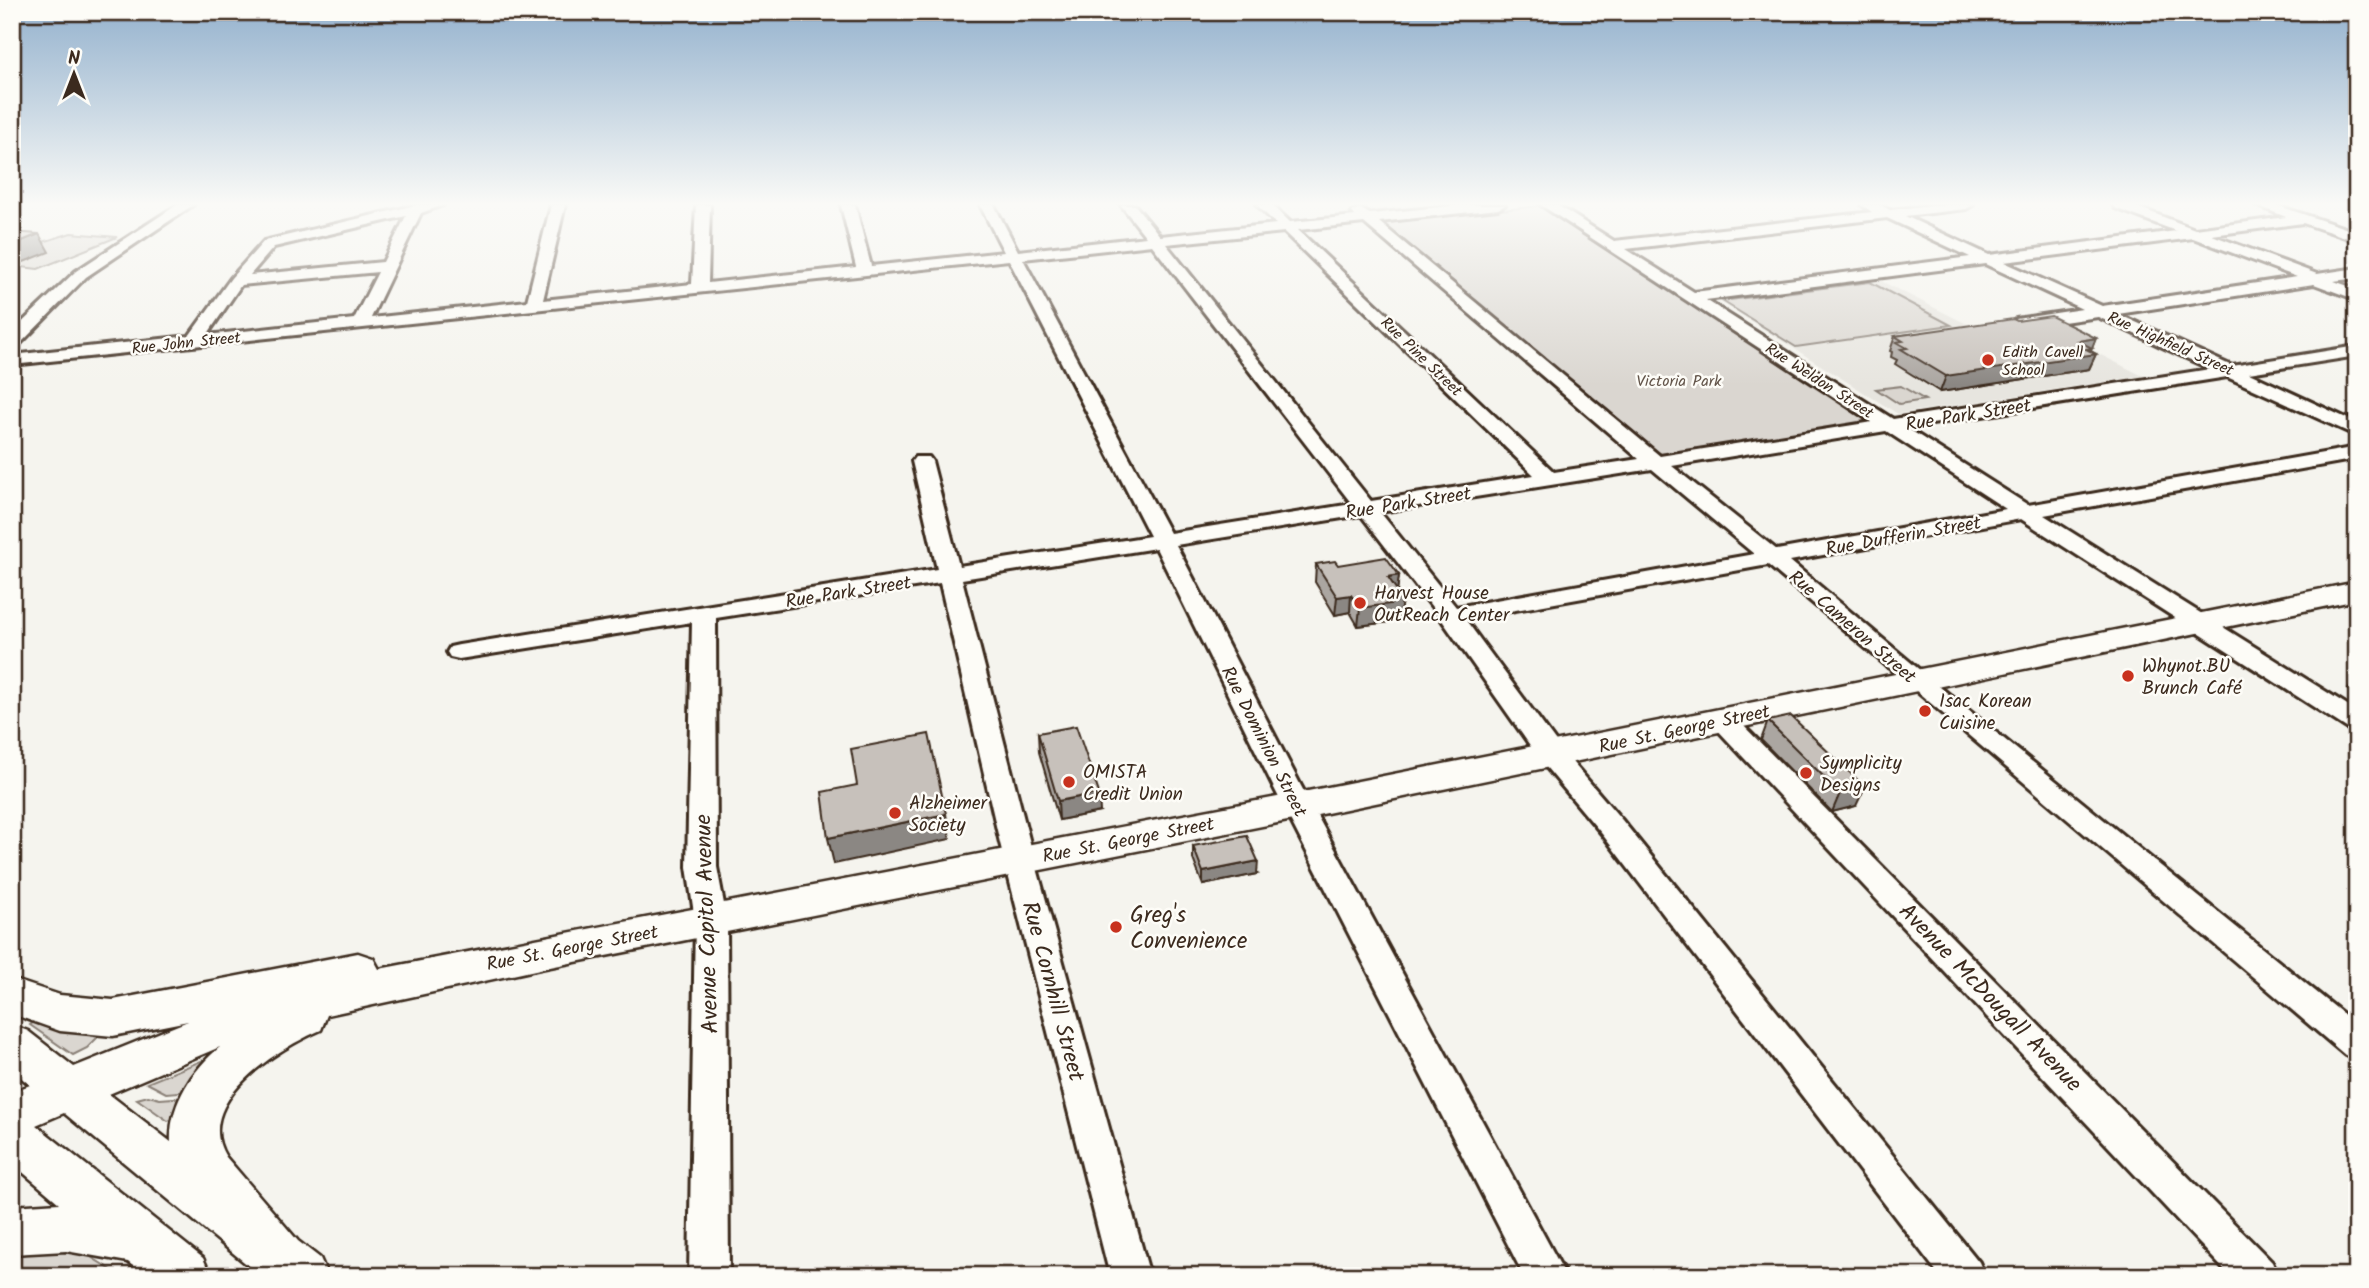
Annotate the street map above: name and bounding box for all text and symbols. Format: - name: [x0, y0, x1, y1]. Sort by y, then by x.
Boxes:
- north arrow: [38, 38, 108, 108]
- text: N: [68, 44, 80, 74]
- street label: Rue Highfield Street: [2103, 305, 2238, 384]
- street label: Rue Pine Street: [1374, 311, 1468, 403]
- street label: Rue John Street: [130, 325, 243, 362]
- street label: Rue Weldon Street: [1760, 337, 1879, 426]
- place label: Edith Cavell School: [2002, 340, 2083, 383]
- marker: Edith Cavell School: [1980, 352, 1996, 368]
- park label: Victoria Park: [1637, 369, 1722, 394]
- street label: Rue Park Street: [1903, 391, 2034, 441]
- street label: Rue Park Street: [1343, 479, 1474, 529]
- street label: Rue Dufferin Street: [1823, 508, 1984, 565]
- street label: Rue Cameron Street: [1781, 563, 1923, 692]
- street label: Rue Park Street: [783, 568, 914, 618]
- place label: Harvest House OutReach Center: [1374, 579, 1511, 631]
- marker: Harvest House OutReach Center: [1352, 595, 1368, 611]
- place label: Whynot.BU Brunch Café: [2142, 652, 2242, 704]
- street label: Rue Dominion Street: [1212, 661, 1315, 823]
- marker: Whynot.BU Brunch Café: [2120, 668, 2136, 684]
- place label: Isac Korean Cuisine: [1939, 687, 2032, 739]
- street label: Rue St. George Street: [1596, 697, 1773, 763]
- marker: Isac Korean Cuisine: [1917, 703, 1933, 719]
- place label: Symplicity Designs: [1820, 749, 1903, 801]
- place label: OMISTA Credit Union: [1083, 758, 1183, 810]
- marker: Symplicity Designs: [1798, 765, 1814, 781]
- marker: OMISTA Credit Union: [1061, 774, 1077, 790]
- place label: Alzheimer Society: [909, 789, 988, 841]
- marker: Alzheimer Society: [887, 805, 903, 821]
- street label: Rue St. George Street: [1040, 809, 1217, 872]
- street label: Avenue Capitol Avenue: [686, 813, 730, 1034]
- street label: Avenue McDougall Avenue: [1889, 895, 2090, 1101]
- street label: Rue Cornhill Street: [1011, 898, 1094, 1086]
- place label: Greg's Convenience: [1130, 898, 1247, 960]
- street label: Rue St. George Street: [484, 917, 661, 980]
- marker: Greg's Convenience: [1108, 919, 1124, 935]

